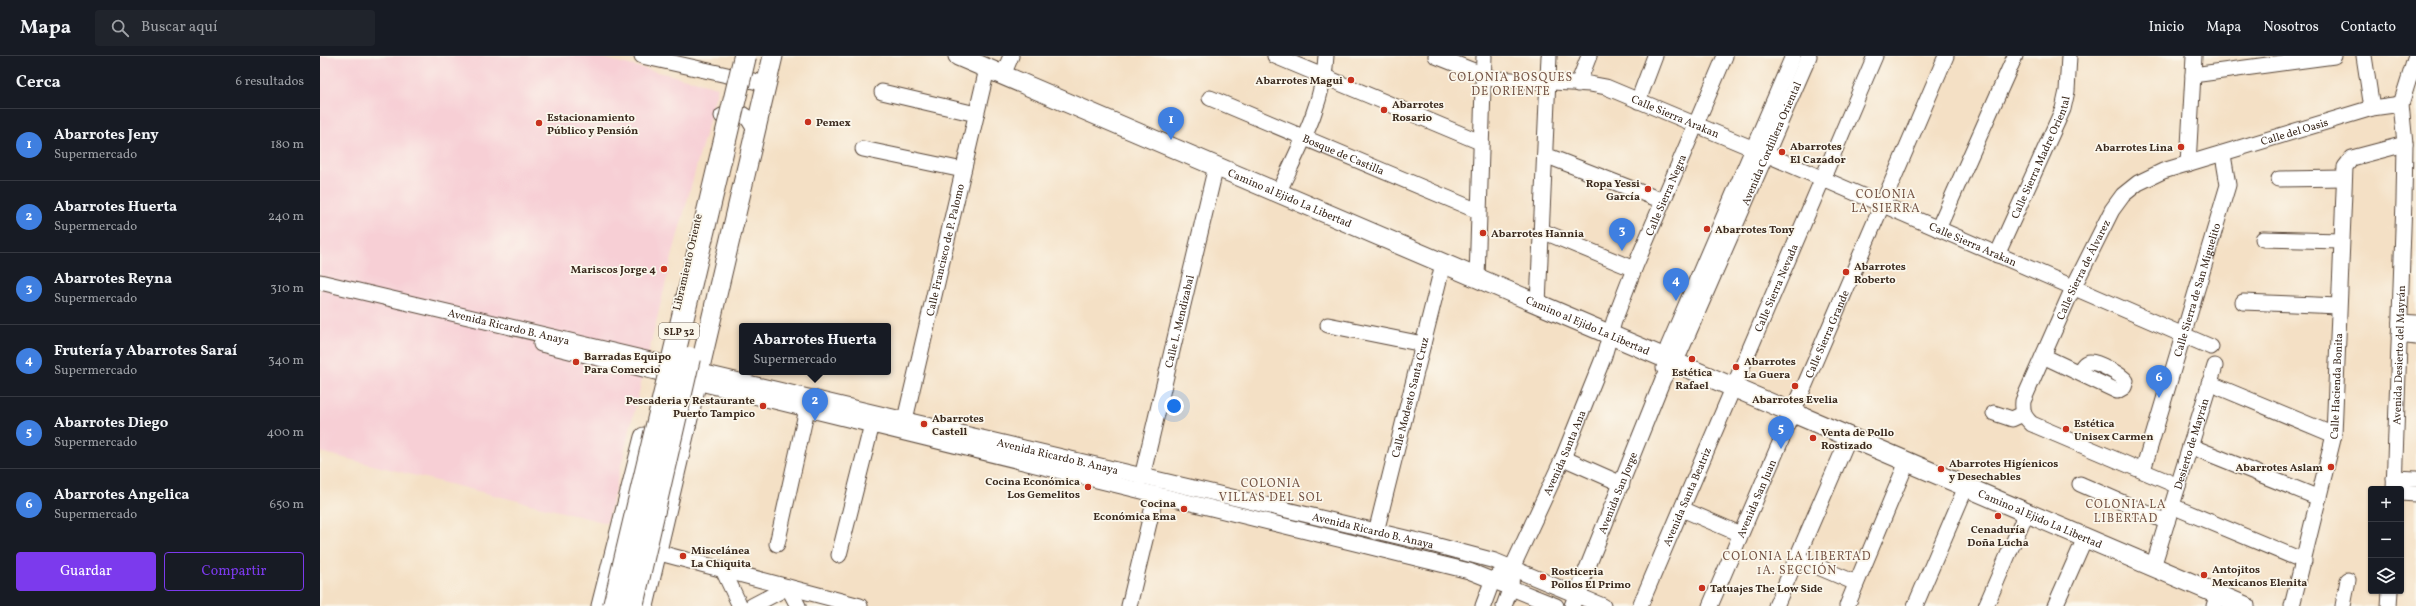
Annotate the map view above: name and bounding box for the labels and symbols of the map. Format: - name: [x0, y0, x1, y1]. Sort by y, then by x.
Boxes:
- district label: COLONIA BOSQUES DE ORIENTE: [1449, 70, 1573, 100]
- place label: Abarrotes Magui: [1256, 74, 1343, 89]
- marker: Abarrotes Magui: [1346, 75, 1356, 85]
- street label: Avenida Cordillera Oriental: [1739, 80, 1806, 208]
- street label: Calle Sierra Arakan: [1628, 92, 1721, 143]
- street label: Calle Sierra Madre Oriental: [2008, 95, 2075, 222]
- place label: Abarrotes Rosario: [1392, 98, 1444, 126]
- marker: Abarrotes Rosario: [1379, 105, 1389, 115]
- pin: 1: [1158, 107, 1184, 140]
- place label: Estacionamiento Público y Pensión: [547, 111, 638, 139]
- place label: Pemex: [816, 116, 851, 131]
- street label: Calle del Oasis: [2259, 116, 2331, 150]
- marker: Pemex: [803, 117, 813, 127]
- marker: Estacionamiento Público y Pensión: [534, 118, 544, 128]
- street label: Bosque de Castilla: [1300, 132, 1387, 180]
- place label: Abarrotes El Cazador: [1790, 140, 1846, 168]
- place label: Abarrotes Lina: [2095, 141, 2173, 156]
- marker: Abarrotes Lina: [2176, 142, 2186, 152]
- marker: Abarrotes El Cazador: [1777, 147, 1787, 157]
- street label: Calle Sierra Negra: [1643, 152, 1691, 239]
- street label: Camino al Ejido La Libertad: [1225, 166, 1354, 232]
- place label: Ropa Yessi García: [1586, 177, 1640, 205]
- street label: Calle Francisco de P. Palomo: [923, 182, 969, 318]
- marker: Ropa Yessi García: [1643, 184, 1653, 194]
- district label: COLONIA LA SIERRA: [1851, 187, 1921, 217]
- street label: Libramiento Oriente: [670, 212, 707, 312]
- street label: Calle Sierra de Álvarez: [2054, 217, 2115, 323]
- pin: 3: [1609, 218, 1635, 251]
- street label: Calle Sierra Arakan: [1926, 220, 2019, 271]
- street label: Calle Sierra de San Miguelito: [2171, 221, 2225, 359]
- place label: Abarrotes Tony: [1715, 223, 1795, 238]
- marker: Abarrotes Tony: [1702, 224, 1712, 234]
- place label: Abarrotes Hannia: [1491, 227, 1584, 242]
- marker: Abarrotes Hannia: [1478, 228, 1488, 238]
- street label: Calle Sierra Nevada: [1752, 242, 1803, 335]
- place label: Abarrotes Roberto: [1854, 260, 1906, 288]
- place label: Mariscos Jorge 4: [571, 263, 656, 278]
- marker: Mariscos Jorge 4: [659, 264, 669, 274]
- marker: Abarrotes Roberto: [1841, 267, 1851, 277]
- pin: 4: [1663, 268, 1689, 301]
- street label: Calle L. Mendizabal: [1162, 274, 1199, 370]
- street label: Avenida Desierto del Mayrán: [2390, 285, 2410, 425]
- street label: Calle Sierra Grande: [1803, 288, 1854, 381]
- street label: Camino al Ejido La Libertad: [1523, 293, 1652, 360]
- street label: Avenida Ricardo B. Anaya: [446, 306, 571, 350]
- road number: SLP 32: [659, 323, 699, 339]
- street label: Calle Hacienda Bonita: [2327, 332, 2347, 441]
- street label: Calle Modesto Santa Cruz: [1389, 335, 1434, 459]
- place label: Barradas Equipo Para Comercio: [584, 350, 671, 378]
- marker: Estética Rafael: [1687, 354, 1697, 364]
- place label: Abarrotes La Guera: [1744, 355, 1796, 383]
- marker: Barradas Equipo Para Comercio: [571, 357, 581, 367]
- marker: Abarrotes La Guera: [1731, 362, 1741, 372]
- pin: 6: [2146, 365, 2172, 398]
- place label: Estética Rafael: [1672, 366, 1712, 394]
- marker: Abarrotes Evelia: [1790, 381, 1800, 391]
- pin: 2: [802, 388, 828, 421]
- place label: Abarrotes Evelia: [1752, 393, 1838, 408]
- place label: Pescaderia y Restaurante Puerto Tampico: [626, 394, 755, 422]
- your location: [1164, 396, 1184, 416]
- street label: Desierto de Mayrán: [2171, 396, 2214, 492]
- marker: Pescaderia y Restaurante Puerto Tampico: [758, 401, 768, 411]
- street label: Avenida Santa Ana: [1541, 408, 1591, 498]
- place label: Abarrotes Castell: [932, 412, 984, 440]
- pin: 5: [1768, 416, 1794, 449]
- place label: Estética Unisex Carmen: [2074, 417, 2153, 445]
- marker: Abarrotes Castell: [919, 419, 929, 429]
- marker: Estética Unisex Carmen: [2061, 424, 2071, 434]
- place label: Venta de Pollo Rostizado: [1821, 426, 1894, 454]
- marker: Venta de Pollo Rostizado: [1808, 433, 1818, 443]
- street label: Avenida Ricardo B. Anaya: [995, 436, 1120, 479]
- street label: Avenida Santa Beatriz: [1660, 445, 1716, 549]
- street label: Avenida San Jorge: [1596, 450, 1642, 537]
- street label: Avenida San Juan: [1734, 457, 1781, 541]
- place label: Abarrotes Higíenicos y Desechables: [1949, 457, 2058, 485]
- place label: Abarrotes Aslam: [2236, 461, 2323, 476]
- marker: Abarrotes Aslam: [2326, 462, 2336, 472]
- marker: Abarrotes Higíenicos y Desechables: [1936, 464, 1946, 474]
- place label: Cocina Económica Los Gemelitos: [985, 475, 1080, 503]
- district label: COLONIA VILLAS DEL SOL: [1219, 476, 1323, 506]
- marker: Cocina Económica Los Gemelitos: [1083, 482, 1093, 492]
- street label: Camino al Ejido La Libertad: [1975, 487, 2104, 553]
- place label: Cocina Económica Ema: [1093, 497, 1176, 525]
- district label: COLONIA LA LIBERTAD: [2085, 497, 2167, 527]
- marker: Cocina Económica Ema: [1179, 504, 1189, 514]
- street label: Avenida Ricardo B. Anaya: [1310, 510, 1436, 554]
- marker: Cenaduría Doña Lucha: [1993, 511, 2003, 521]
- place label: Cenaduría Doña Lucha: [1967, 523, 2029, 551]
- place label: Miscelánea La Chiquita: [691, 544, 751, 572]
- district label: COLONIA LA LIBERTAD 1A. SECCIÓN: [1723, 549, 1871, 579]
- marker: Miscelánea La Chiquita: [678, 551, 688, 561]
- place label: Antojitos Mexicanos Elenita: [2212, 563, 2307, 591]
- place label: Rosticeria Pollos El Primo: [1551, 565, 1631, 593]
- marker: Antojitos Mexicanos Elenita: [2199, 570, 2209, 580]
- marker: Rosticeria Pollos El Primo: [1538, 572, 1548, 582]
- place label: Tatuajes The Low Side: [1710, 582, 1823, 597]
- marker: Tatuajes The Low Side: [1697, 583, 1707, 593]

